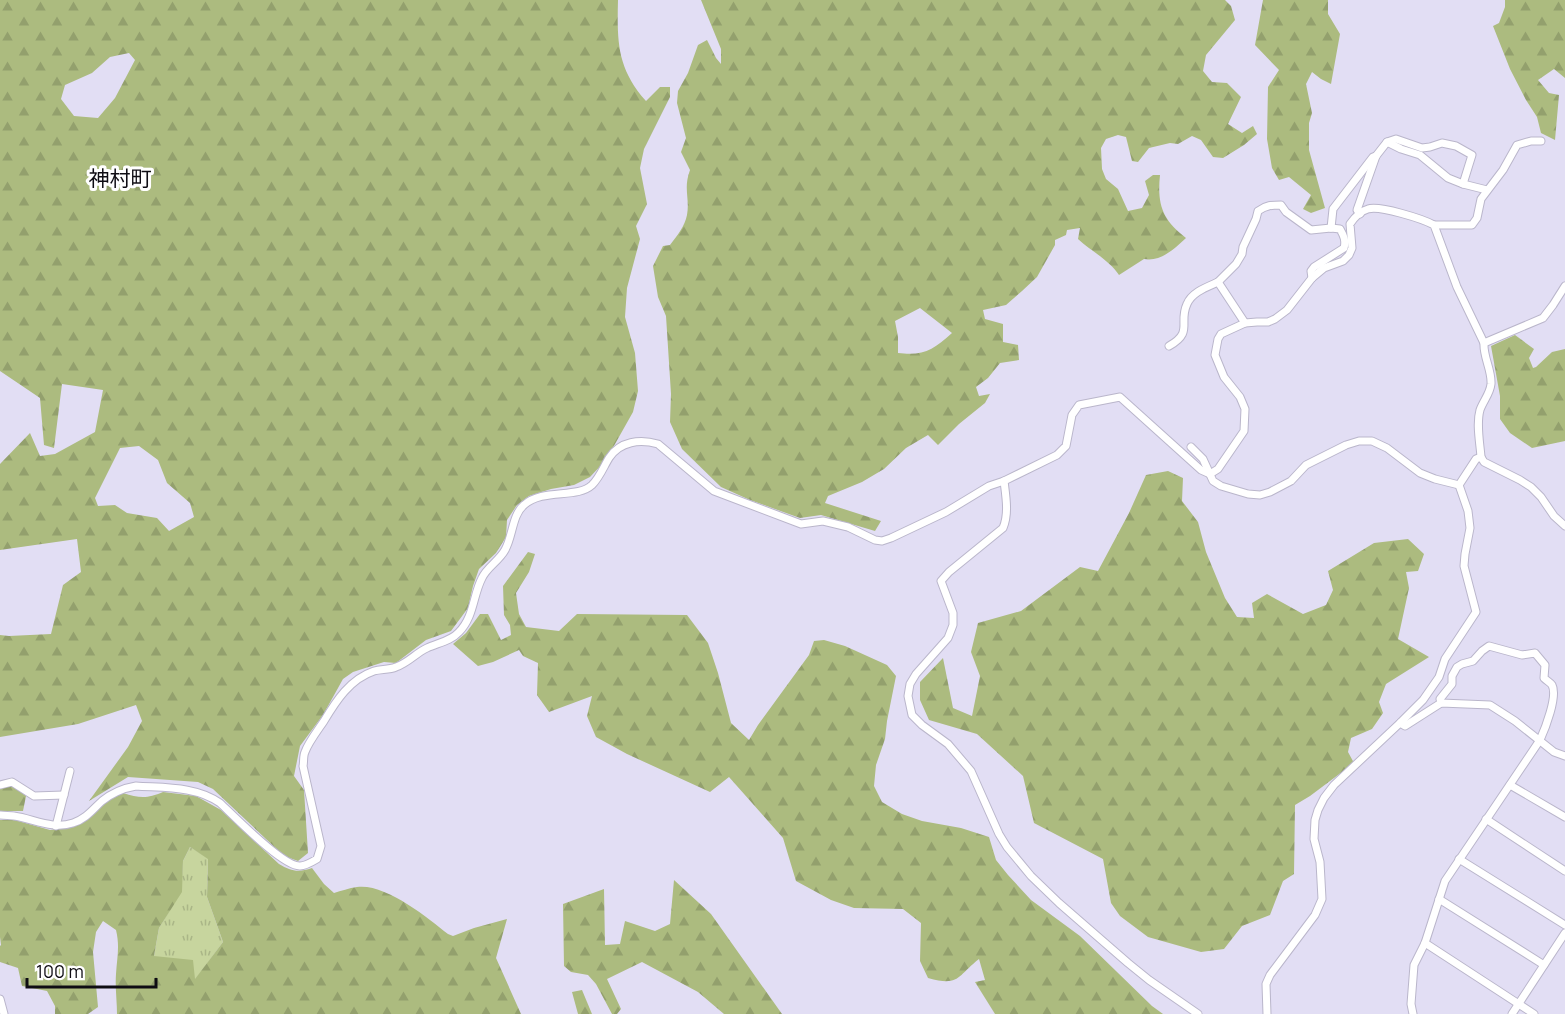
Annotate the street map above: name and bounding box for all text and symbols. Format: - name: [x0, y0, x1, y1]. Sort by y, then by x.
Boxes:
- district label: 神村町: [89, 164, 152, 192]
- scale bar: [27, 951, 156, 989]
- text: 100 m: [36, 959, 84, 983]

